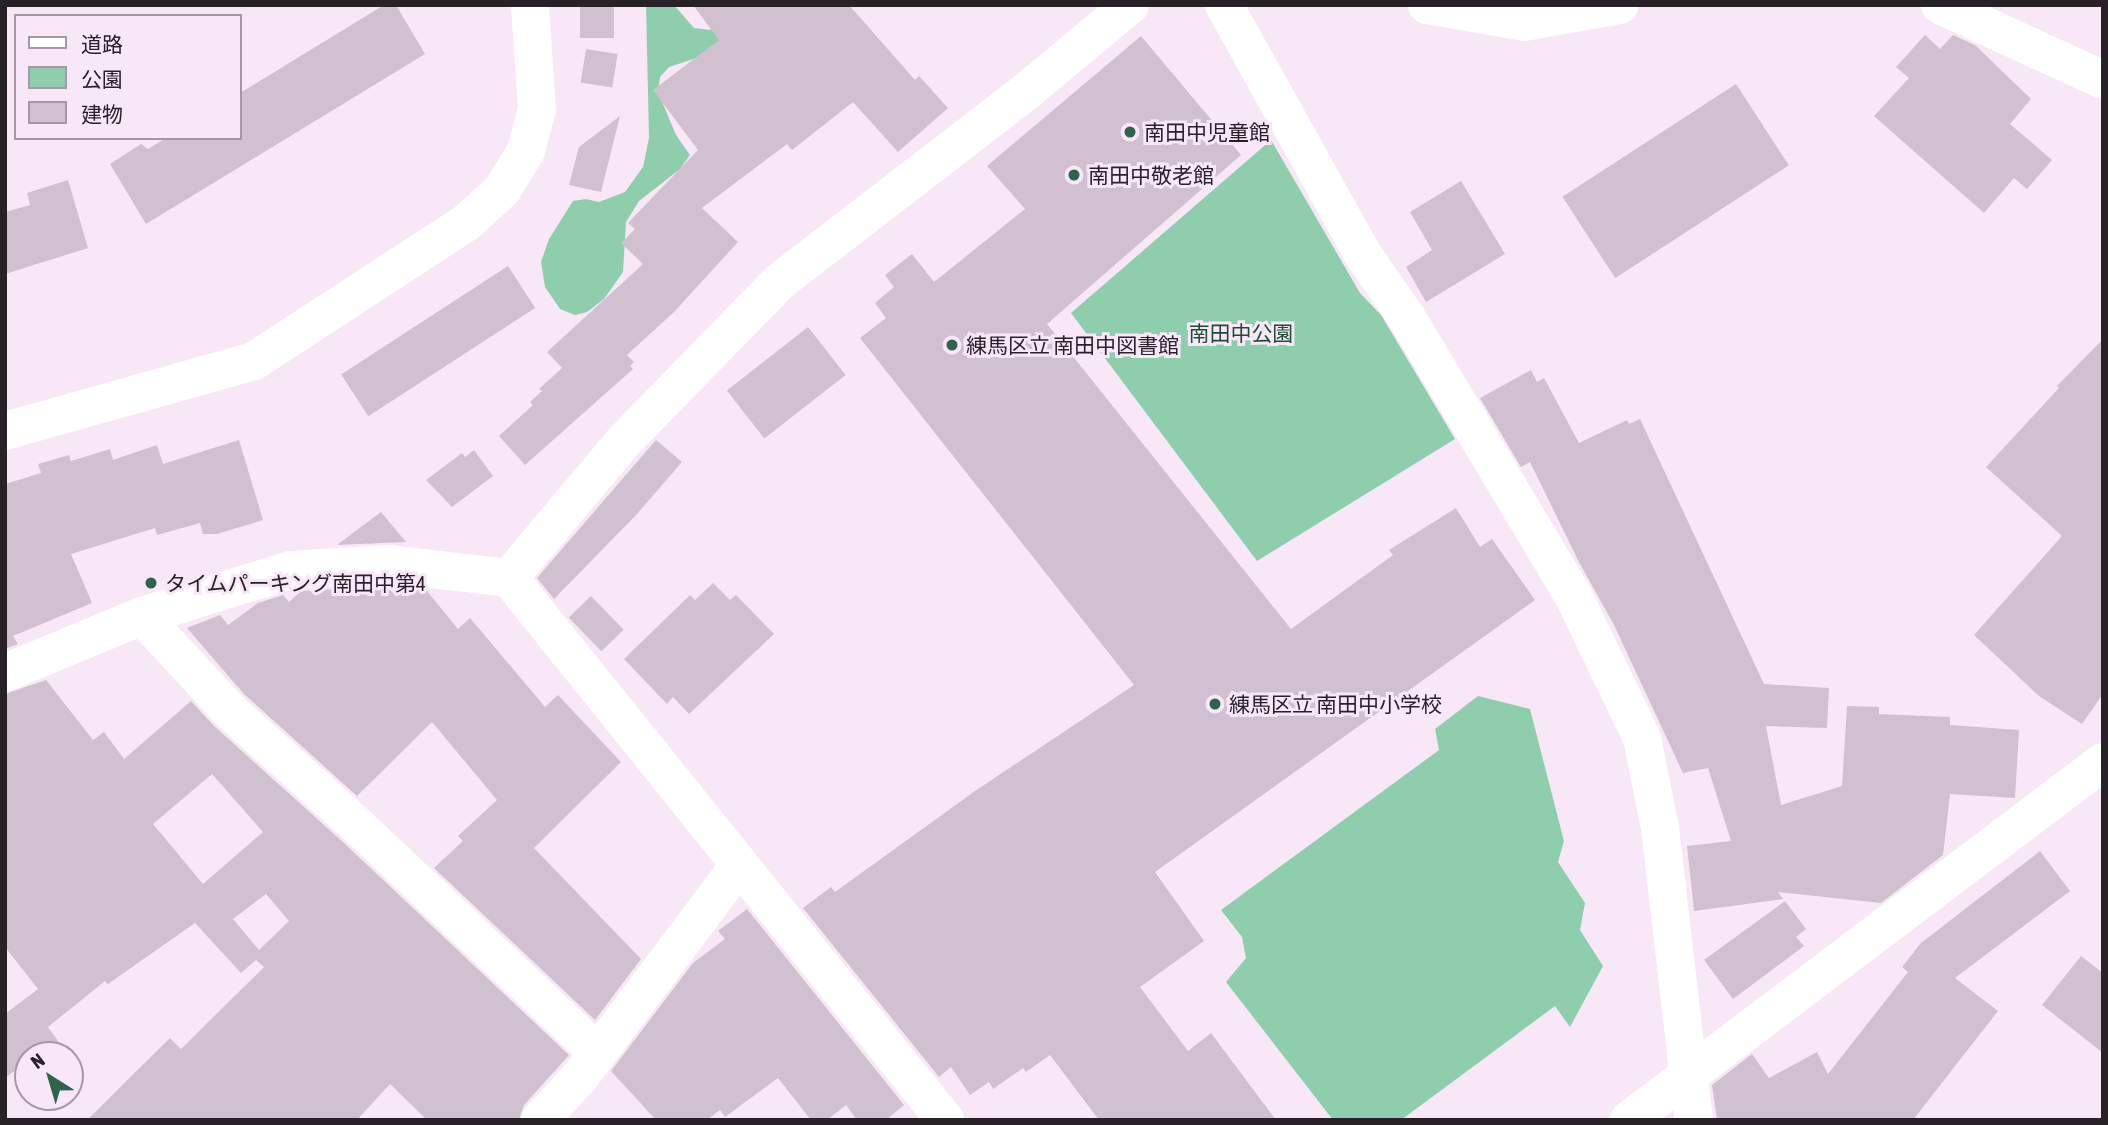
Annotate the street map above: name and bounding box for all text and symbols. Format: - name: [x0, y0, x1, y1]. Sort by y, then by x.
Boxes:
- legend: [14, 14, 242, 140]
- text: 道路: [81, 32, 123, 56]
- text: 公園: [81, 67, 123, 91]
- text: 建物: [81, 102, 123, 126]
- place label: 南田中児童館: [1144, 119, 1270, 145]
- marker: 南田中児童館: [1122, 124, 1138, 140]
- place label: 南田中敬老館: [1088, 162, 1214, 188]
- marker: 南田中敬老館: [1066, 167, 1082, 183]
- park label: 南田中公園: [1189, 320, 1293, 346]
- place label: 練馬区立 南田中図書館: [966, 332, 1179, 358]
- marker: 練馬区立 南田中図書館: [944, 337, 960, 353]
- place label: タイムパーキング南田中第4: [165, 570, 427, 596]
- marker: タイムパーキング南田中第4: [143, 575, 159, 591]
- place label: 練馬区立 南田中小学校: [1229, 691, 1442, 717]
- marker: 練馬区立 南田中小学校: [1207, 696, 1223, 712]
- north arrow: [14, 1041, 84, 1111]
- text: N: [26, 1049, 49, 1073]

